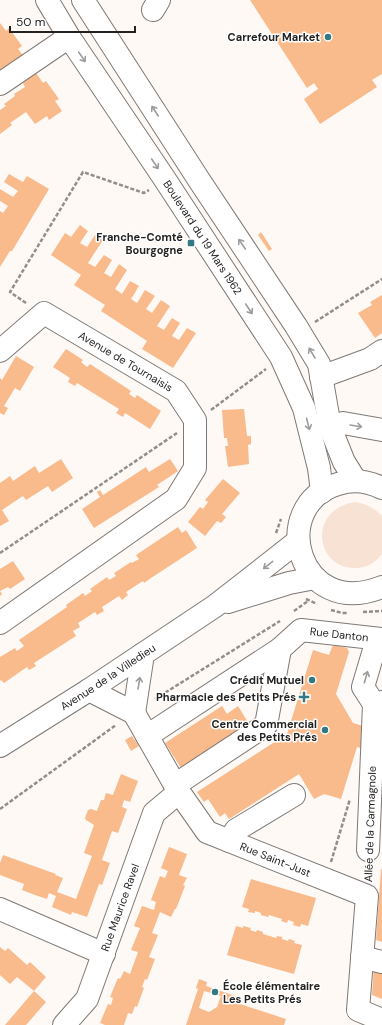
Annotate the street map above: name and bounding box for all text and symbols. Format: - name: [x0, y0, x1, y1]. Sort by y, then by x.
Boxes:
- scale bar: [10, 8, 135, 34]
- text: 50 m: [16, 14, 45, 30]
- place label: Carrefour Market: [228, 30, 320, 44]
- marker: Carrefour Market: [323, 32, 333, 42]
- one-way arrow: [78, 51, 87, 62]
- one-way arrow: [151, 106, 159, 117]
- one-way arrow: [151, 159, 159, 170]
- street label: Boulevard du 19 Mars 1962: [160, 178, 245, 297]
- place label: Franche-Comté Bourgogne: [96, 230, 183, 257]
- marker: Franche-Comté Bourgogne: [186, 238, 196, 248]
- one-way arrow: [237, 238, 246, 249]
- one-way arrow: [245, 303, 253, 314]
- street label: Avenue de Tournaisis: [76, 328, 175, 395]
- one-way arrow: [308, 347, 316, 359]
- one-way arrow: [304, 417, 312, 430]
- one-way arrow: [349, 422, 362, 430]
- one-way arrow: [262, 561, 273, 569]
- street label: Rue Danton: [309, 624, 369, 644]
- street label: Avenue de la Villedieu: [58, 641, 158, 713]
- one-way arrow: [363, 671, 370, 684]
- place label: Crédit Mutuel: [230, 673, 304, 687]
- marker: Crédit Mutuel: [307, 675, 317, 685]
- one-way arrow: [135, 677, 143, 690]
- place label: Pharmacie des Petits Prés: [156, 690, 296, 704]
- marker: Pharmacie des Petits Prés: [299, 692, 309, 702]
- place label: Centre Commercial des Petits Prés: [211, 717, 317, 744]
- marker: Centre Commercial des Petits Prés: [320, 725, 330, 735]
- street label: Allée de la Carmagnole: [361, 766, 379, 882]
- street label: Rue Saint-Just: [238, 839, 313, 880]
- street label: Rue Maurice Ravel: [98, 862, 142, 953]
- place label: École élémentaire Les Petits Prés: [223, 979, 321, 1006]
- marker: École élémentaire Les Petits Prés: [210, 987, 220, 997]

